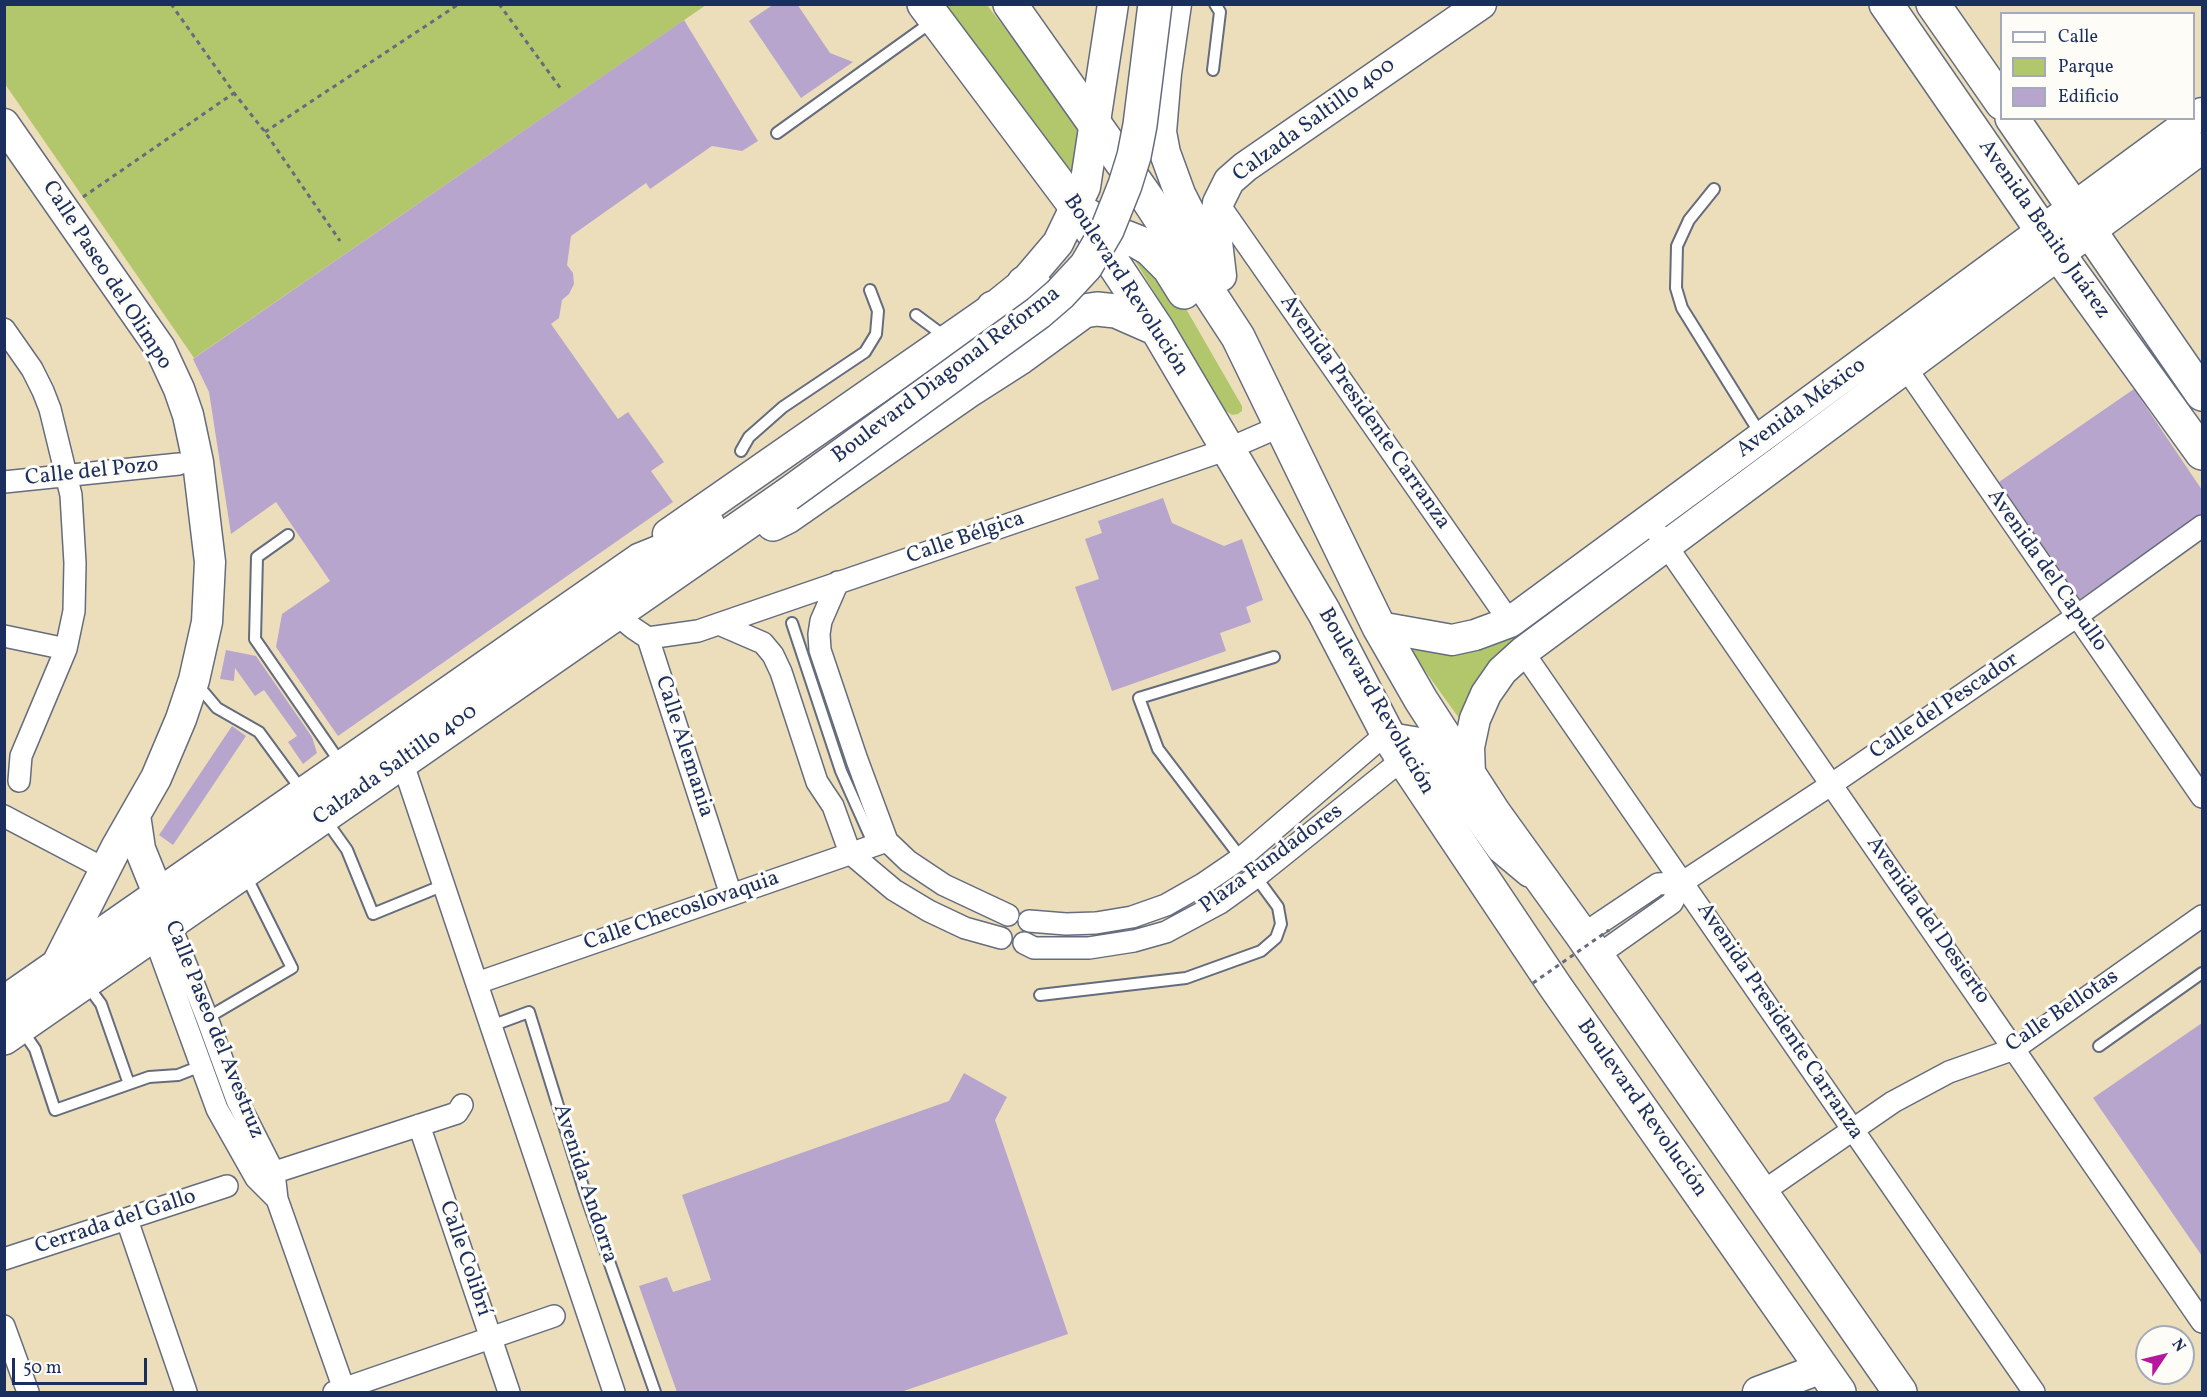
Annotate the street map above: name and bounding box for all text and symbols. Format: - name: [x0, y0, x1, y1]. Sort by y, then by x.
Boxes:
- legend: [2000, 12, 2195, 120]
- text: Calle: [2058, 25, 2098, 50]
- street label: Calzada Saltillo 400: [1229, 53, 1401, 189]
- text: Parque: [2058, 55, 2113, 80]
- text: Edificio: [2058, 85, 2119, 110]
- street label: Avenida Benito Juárez: [1971, 135, 2115, 325]
- street label: Calle Paseo del Olimpo: [35, 177, 177, 375]
- street label: Boulevard Revolución: [1056, 190, 1194, 382]
- street label: Boulevard Diagonal Reforma: [828, 282, 1066, 470]
- street label: Avenida Presidente Carranza: [1273, 291, 1455, 535]
- street label: Avenida México: [1732, 353, 1872, 465]
- street label: Calle del Pozo: [24, 453, 160, 493]
- street label: Avenida del Capullo: [1980, 485, 2112, 657]
- street label: Calle Bélgica: [904, 507, 1028, 571]
- street label: Boulevard Revolución: [1311, 604, 1439, 800]
- street label: Calle del Pescador: [1866, 648, 2024, 766]
- street label: Calle Alemania: [648, 673, 718, 821]
- street label: Calzada Saltillo 400: [309, 699, 483, 833]
- street label: Plaza Fundadores: [1195, 799, 1349, 921]
- street label: Avenida del Desierto: [1859, 832, 1995, 1010]
- street label: Calle Checoslovaquia: [581, 866, 783, 958]
- street label: Avenida Presidente Carranza: [1690, 899, 1868, 1145]
- street label: Calle Paseo del Avestruz: [157, 917, 269, 1143]
- street label: Calle Bellotas: [2002, 965, 2124, 1059]
- street label: Boulevard Revolución: [1570, 1015, 1712, 1203]
- street label: Avenida Andorra: [546, 1101, 622, 1267]
- street label: Cerrada del Gallo: [32, 1185, 200, 1261]
- street label: Calle Colibrí: [432, 1198, 496, 1320]
- north arrow: [2135, 1325, 2195, 1385]
- text: N: [2166, 1335, 2190, 1357]
- scale bar: [15, 1346, 150, 1384]
- text: 50 m: [23, 1356, 62, 1381]

